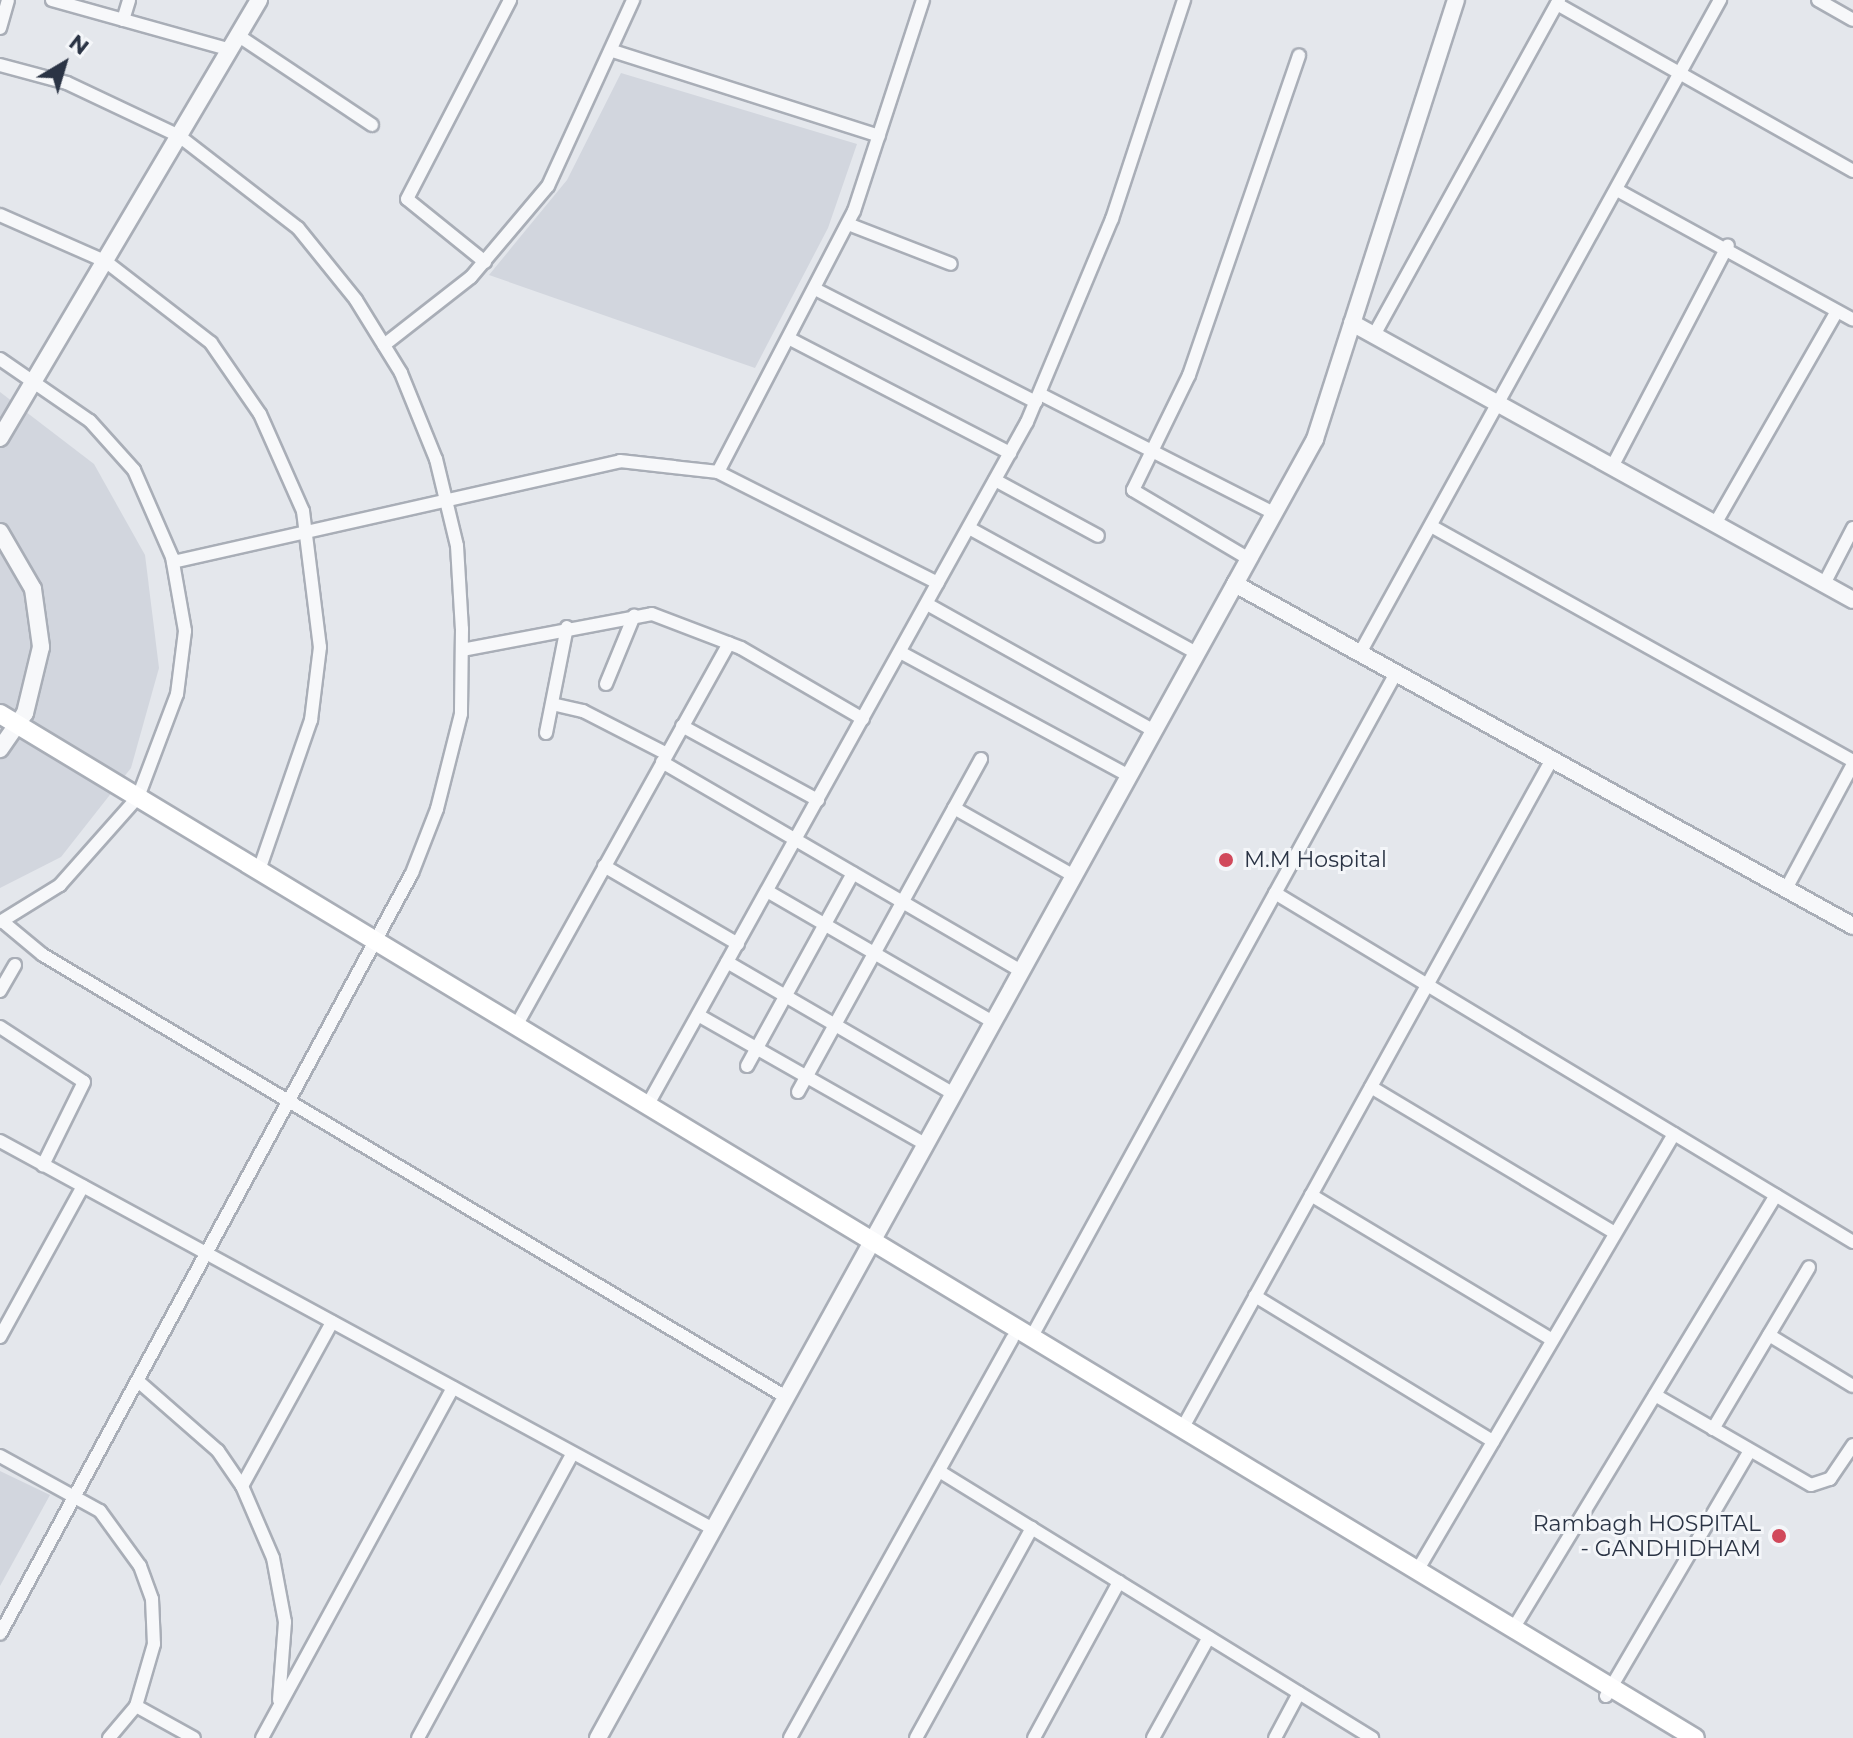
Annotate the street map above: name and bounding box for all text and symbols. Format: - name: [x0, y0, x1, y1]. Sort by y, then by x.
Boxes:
- north arrow: [24, 24, 104, 104]
- text: N: [64, 29, 94, 61]
- place label: M.M Hospital: [1244, 847, 1387, 873]
- marker: M.M Hospital: [1215, 849, 1237, 871]
- place label: Rambagh HOSPITAL - GANDHIDHAM: [1533, 1510, 1761, 1562]
- marker: Rambagh HOSPITAL - GANDHIDHAM: [1768, 1525, 1790, 1547]

